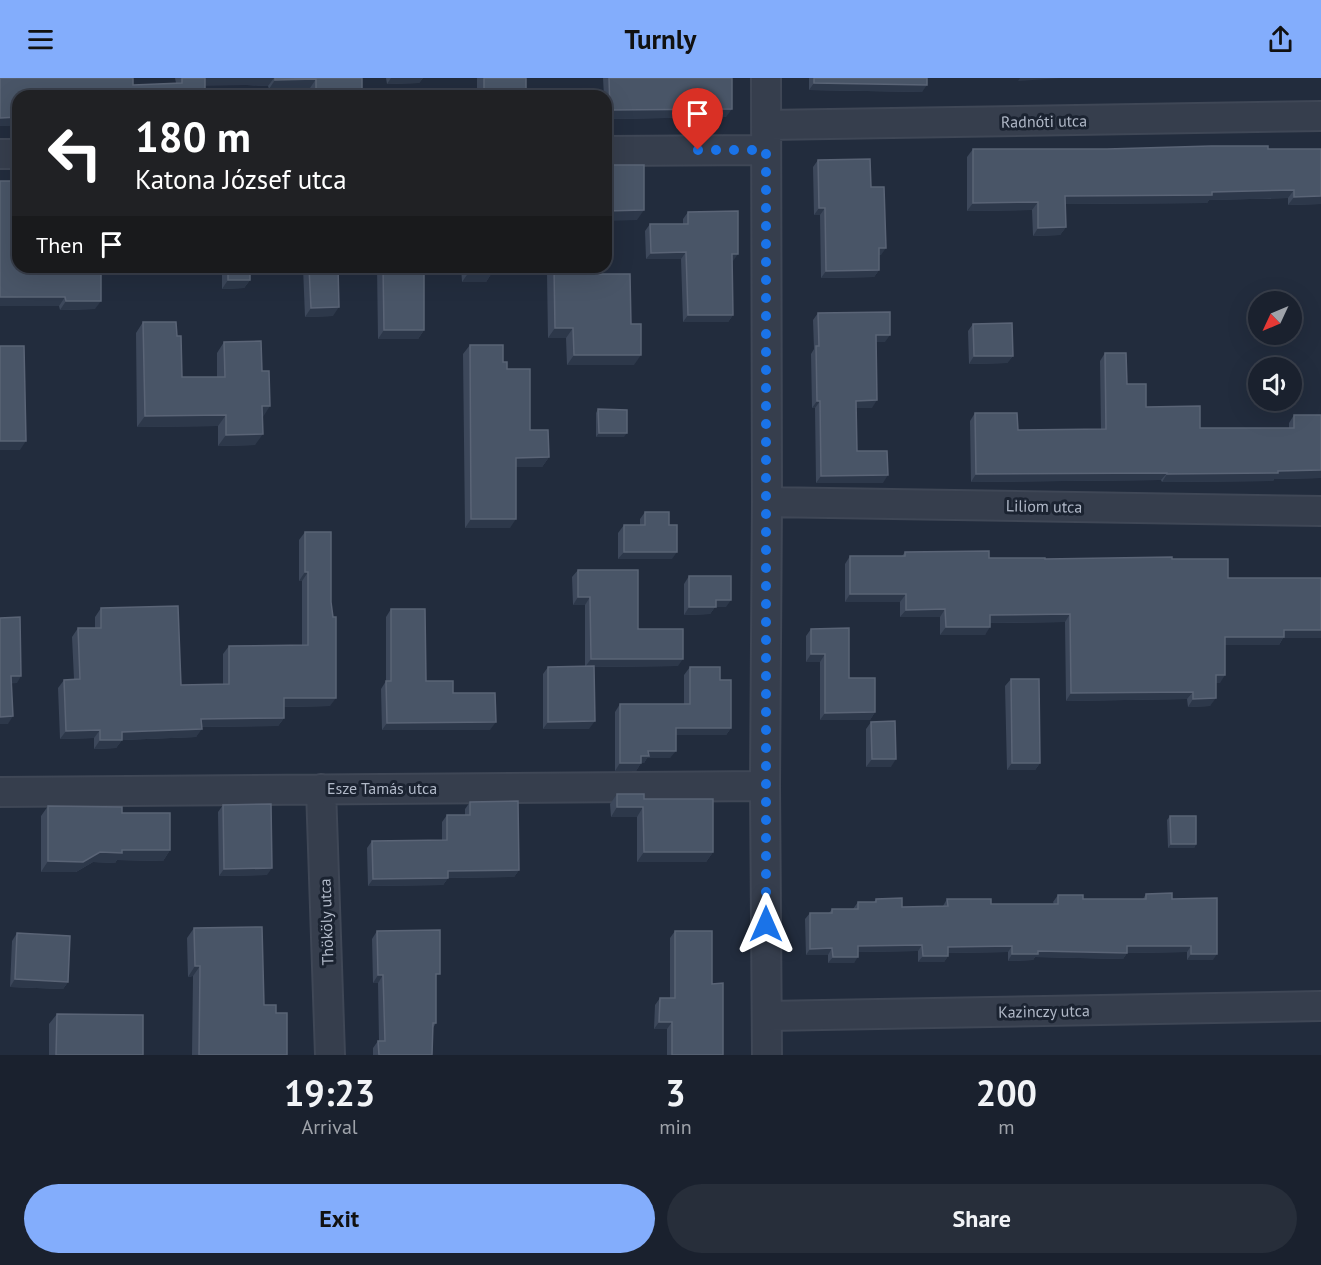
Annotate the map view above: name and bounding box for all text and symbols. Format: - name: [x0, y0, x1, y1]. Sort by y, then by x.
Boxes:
- text: Turnly: [624, 22, 697, 56]
- icon: menu: [24, 23, 57, 56]
- icon: share: [1264, 23, 1297, 56]
- pin: [672, 88, 723, 150]
- icon: arrive: [681, 97, 714, 130]
- text: 180 m: [135, 109, 251, 164]
- street label: Radnóti utca: [1001, 110, 1087, 132]
- icon: left: [36, 114, 114, 192]
- text: Katona József utca: [135, 162, 347, 196]
- icon: arrive: [95, 228, 128, 261]
- text: Then: [36, 231, 83, 259]
- north arrow: [1248, 291, 1302, 345]
- map controls: [1248, 291, 1302, 411]
- button: sound: [1248, 357, 1302, 411]
- street label: Liliom utca: [1006, 495, 1082, 517]
- street label: Esze Tamás utca: [327, 778, 437, 798]
- street label: Thököly utca: [314, 878, 338, 966]
- position arrow: [734, 892, 798, 956]
- street label: Kazinczy utca: [998, 1000, 1090, 1022]
- text: 19:23: [284, 1069, 375, 1116]
- text: 3: [665, 1069, 686, 1116]
- text: 200: [976, 1069, 1037, 1116]
- text: Arrival: [302, 1114, 358, 1140]
- text: min: [659, 1114, 692, 1140]
- text: m: [998, 1114, 1015, 1140]
- button: Exit: [24, 1184, 655, 1253]
- button: Share: [667, 1184, 1297, 1253]

